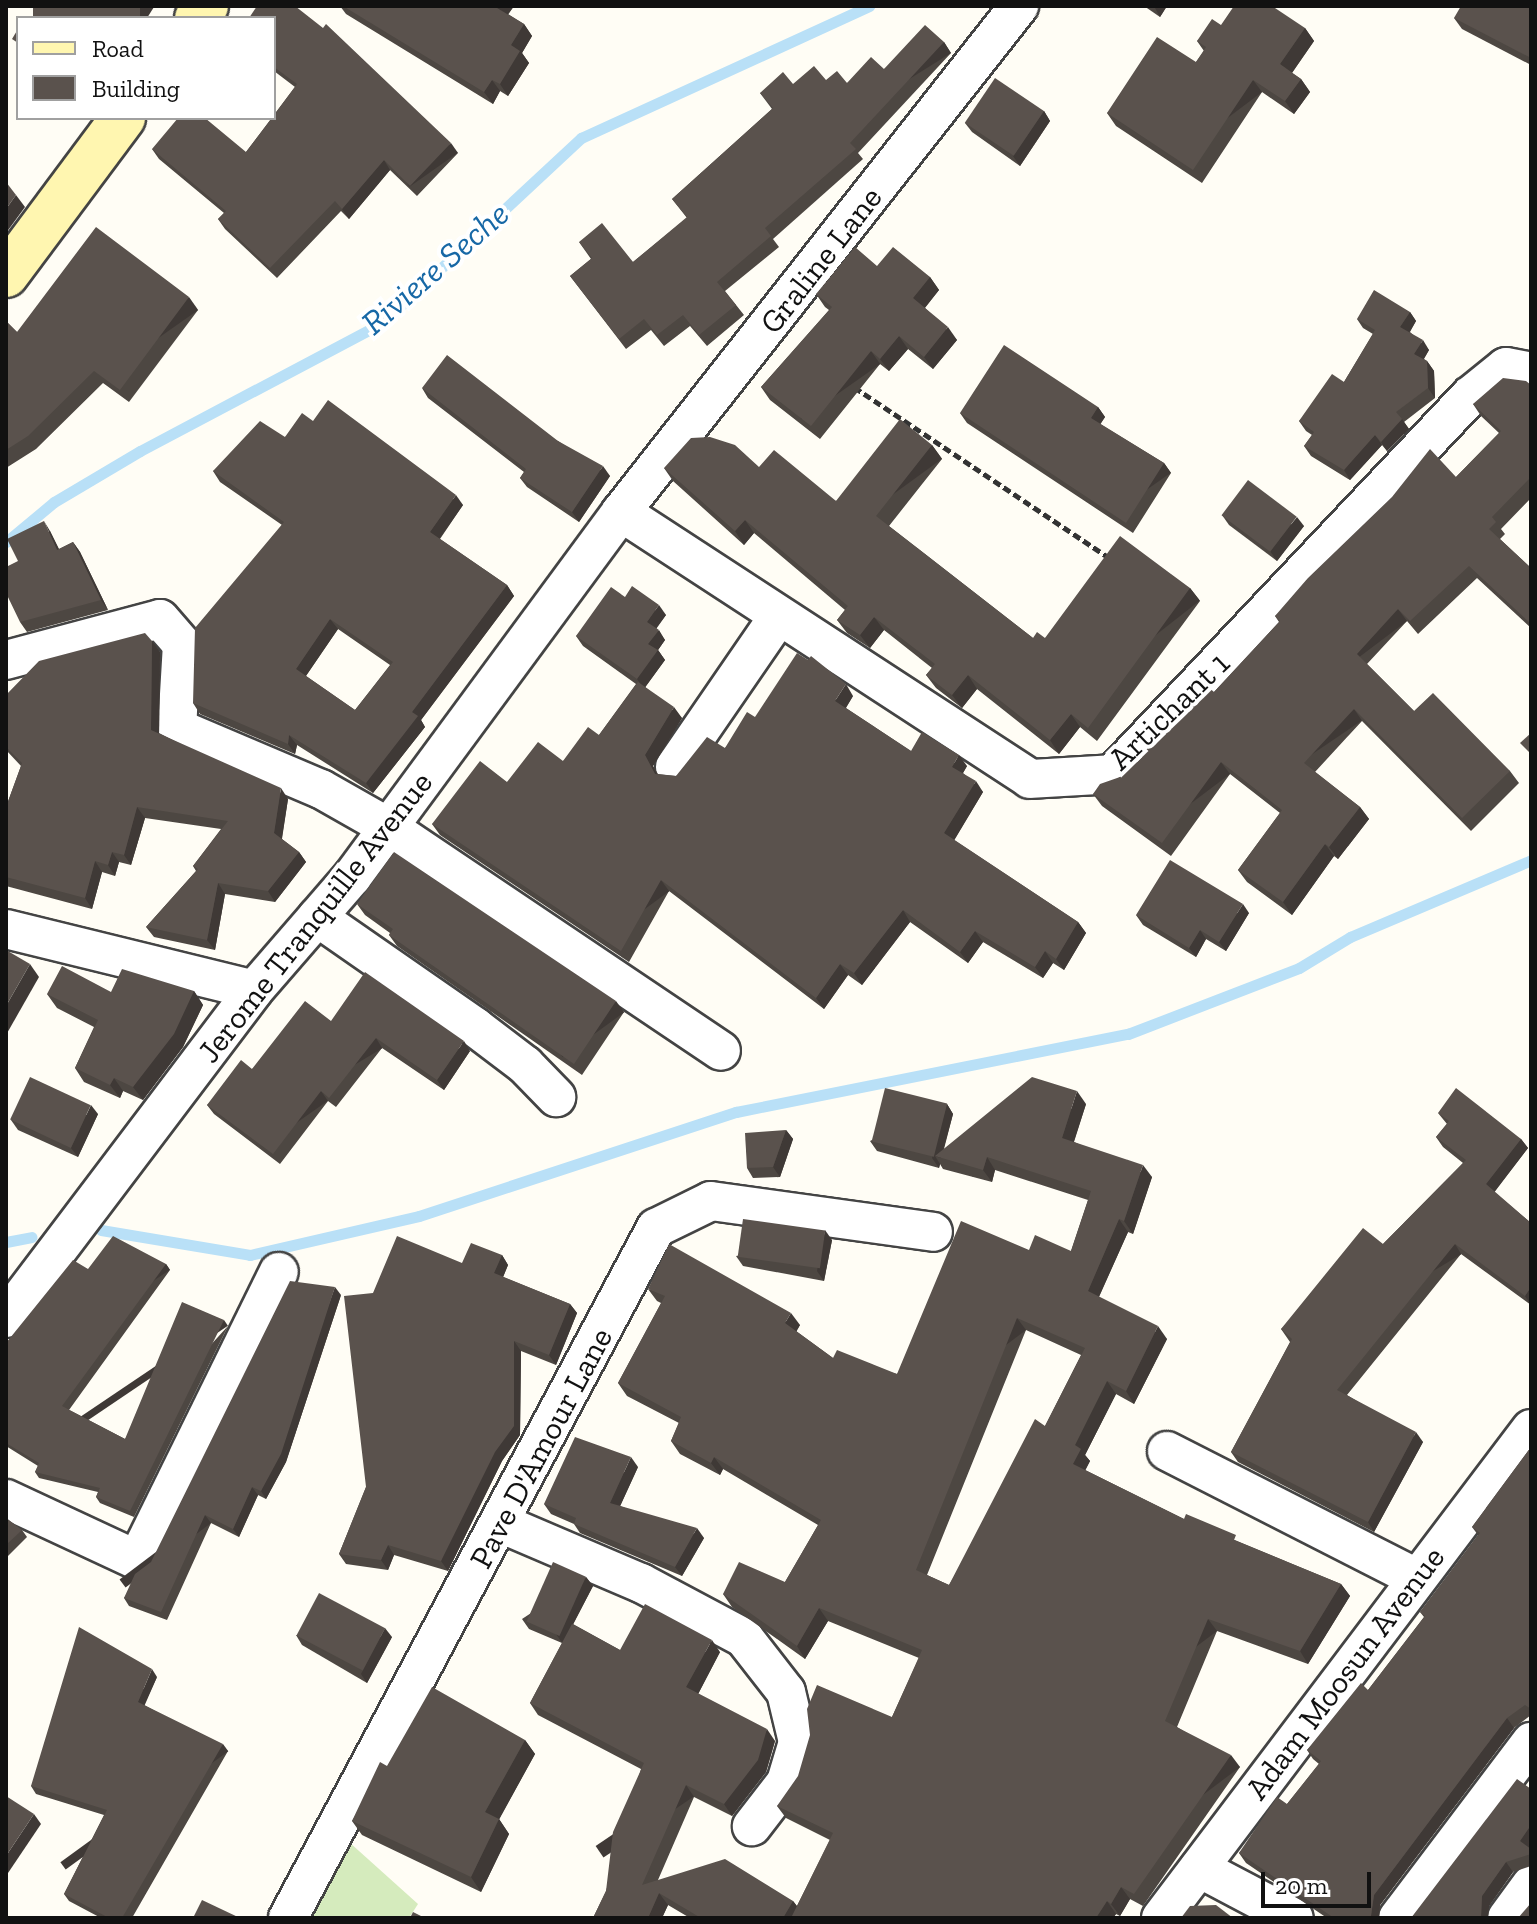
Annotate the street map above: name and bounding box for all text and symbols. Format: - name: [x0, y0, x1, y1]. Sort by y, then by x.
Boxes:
- legend: [16, 16, 276, 120]
- text: Road: [92, 34, 144, 63]
- text: Building: [92, 74, 180, 103]
- street label: Graline Lane: [752, 179, 890, 341]
- water label: Riviere Seche: [353, 193, 517, 343]
- street label: Artichant 1: [1101, 644, 1237, 778]
- street label: Jerome Tranquille Avenue: [189, 763, 441, 1071]
- street label: Pave D'Amour Lane: [461, 1321, 621, 1575]
- street label: Adam Moosun Avenue: [1237, 1539, 1453, 1807]
- scale bar: [1265, 1856, 1375, 1906]
- text: 20 m: [1275, 1871, 1327, 1900]

